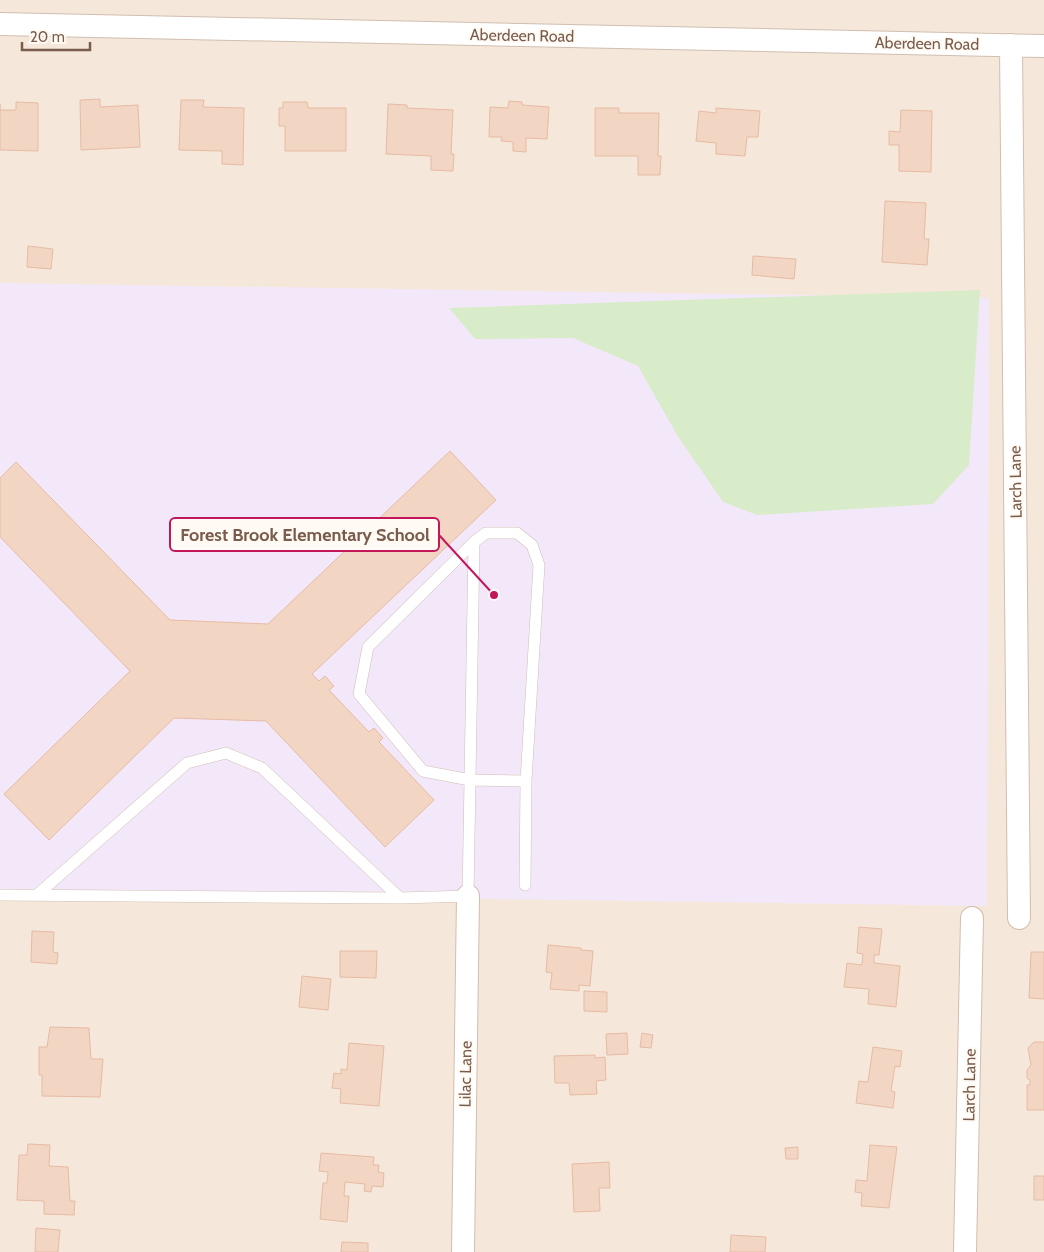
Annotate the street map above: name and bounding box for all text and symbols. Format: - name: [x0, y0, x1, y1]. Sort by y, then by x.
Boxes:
- scale bar: [22, 20, 90, 52]
- street label: Aberdeen Road: [470, 25, 574, 46]
- text: 20 m: [30, 28, 65, 46]
- street label: Aberdeen Road: [875, 33, 979, 54]
- street label: Larch Lane: [1005, 445, 1026, 519]
- callout: Forest Brook Elementary School: [170, 518, 439, 551]
- text: Forest Brook Elementary School: [180, 524, 430, 546]
- street label: Lilac Lane: [455, 1041, 476, 1107]
- street label: Larch Lane: [959, 1048, 980, 1122]

